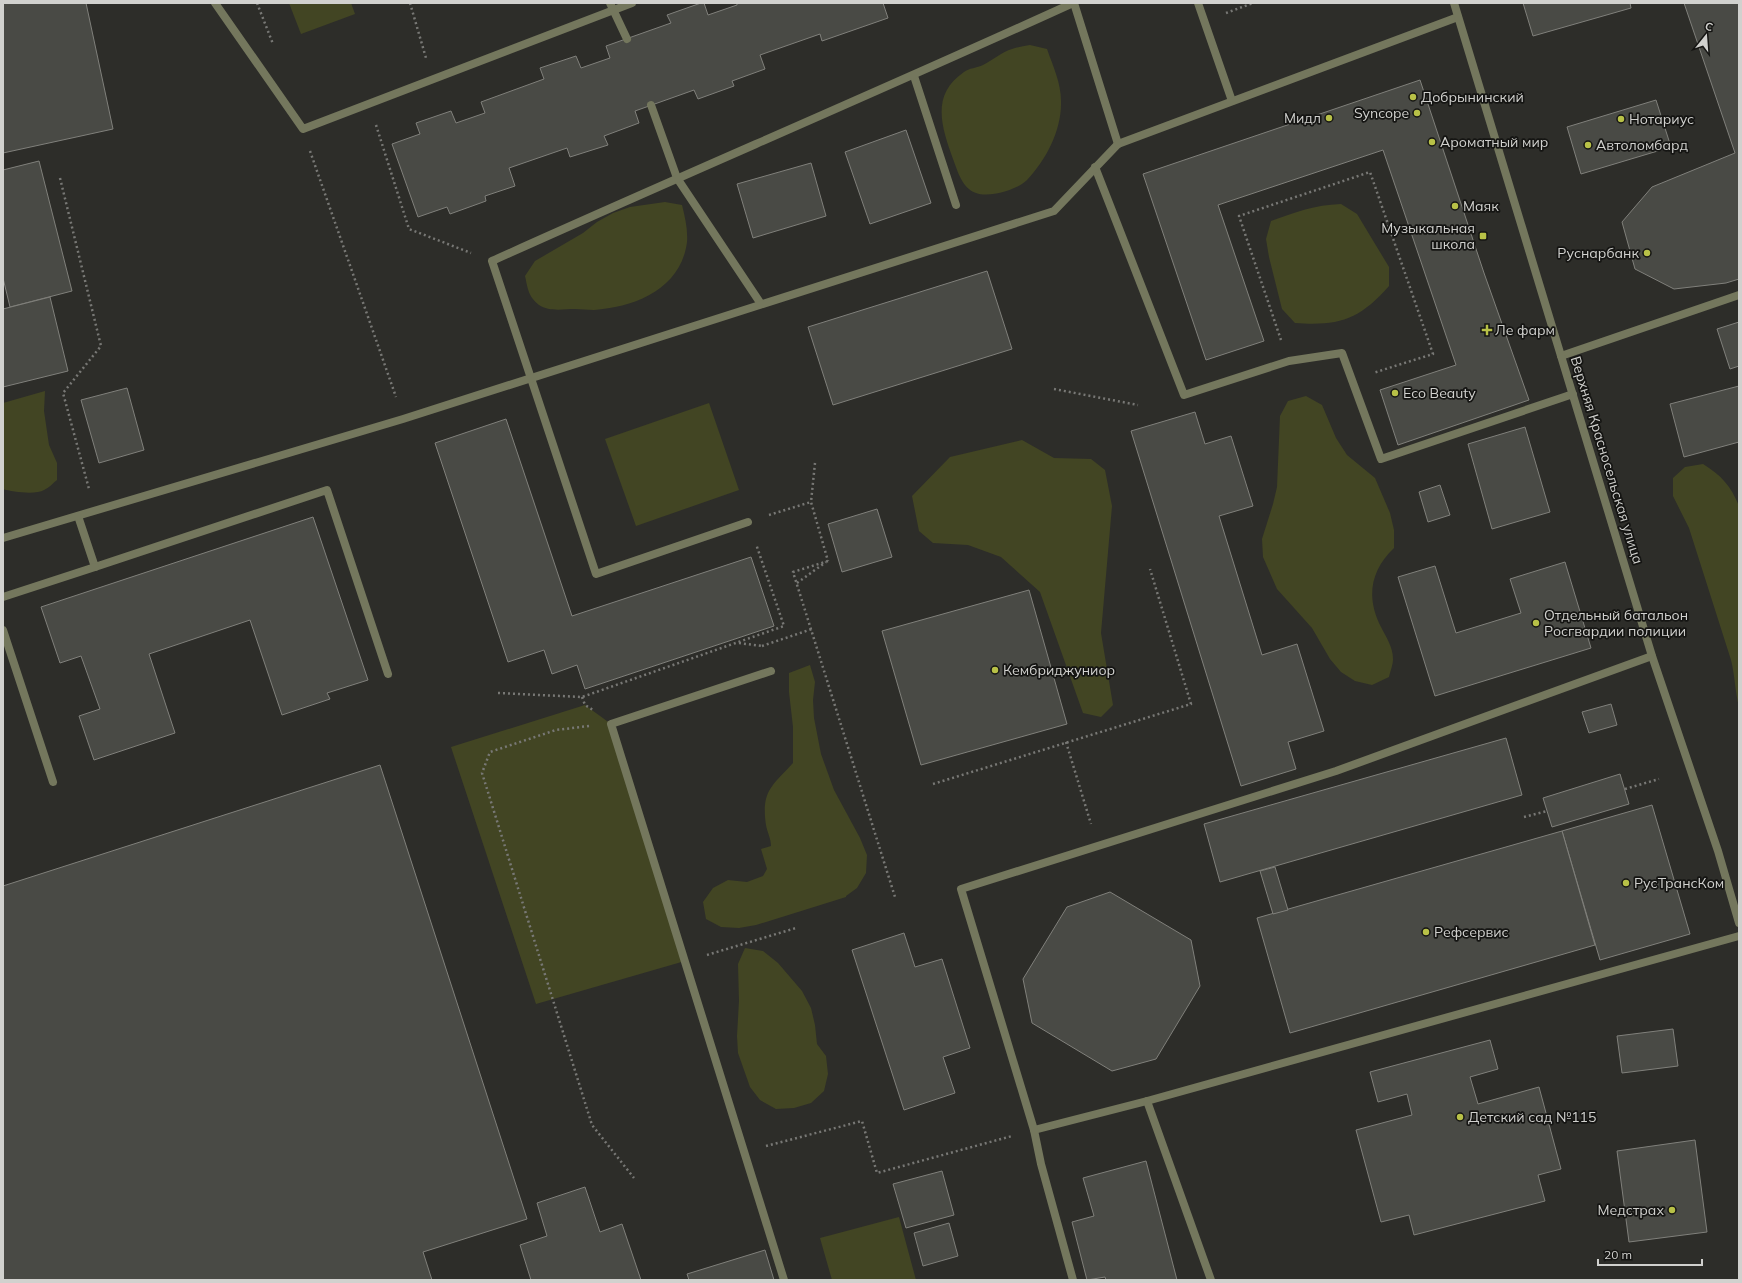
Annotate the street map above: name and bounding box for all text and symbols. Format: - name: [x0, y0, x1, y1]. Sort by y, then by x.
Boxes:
- north arrow: [1686, 16, 1726, 56]
- text: С: [1703, 19, 1715, 34]
- place label: Добрынинский: [1421, 88, 1524, 106]
- marker: Добрынинский: [1408, 92, 1418, 102]
- place label: Syncope: [1354, 104, 1409, 122]
- marker: Syncope: [1412, 108, 1422, 118]
- place label: Мидл: [1284, 109, 1321, 127]
- place label: Нотариус: [1629, 110, 1694, 128]
- marker: Мидл: [1324, 113, 1334, 123]
- marker: Нотариус: [1616, 114, 1626, 124]
- place label: Ароматный мир: [1440, 133, 1548, 151]
- place label: Автоломбард: [1596, 136, 1689, 154]
- marker: Ароматный мир: [1427, 137, 1437, 147]
- marker: Автоломбард: [1583, 140, 1593, 150]
- place label: Маяк: [1463, 197, 1499, 215]
- marker: Маяк: [1450, 201, 1460, 211]
- place label: Музыкальная школа: [1381, 219, 1475, 253]
- marker: Музыкальная школа: [1478, 231, 1488, 241]
- place label: Руснарбанк: [1557, 244, 1639, 262]
- marker: Руснарбанк: [1642, 248, 1652, 258]
- place label: Ле фарм: [1495, 321, 1555, 339]
- marker: Ле фарм: [1482, 325, 1492, 335]
- street label: Верхняя Красносельская улица: [1567, 354, 1647, 566]
- place label: Eco Beauty: [1403, 384, 1476, 402]
- marker: Eco Beauty: [1390, 388, 1400, 398]
- place label: Отдельный батальон Росгвардии полиции: [1544, 606, 1688, 640]
- marker: Отдельный батальон Росгвардии полиции: [1531, 618, 1541, 628]
- place label: Кембриджуниор: [1003, 661, 1115, 679]
- marker: Кембриджуниор: [990, 665, 1000, 675]
- place label: РусТрансКом: [1634, 874, 1724, 892]
- marker: РусТрансКом: [1621, 878, 1631, 888]
- place label: Рефсервис: [1434, 923, 1509, 941]
- marker: Рефсервис: [1421, 927, 1431, 937]
- place label: Детский сад №115: [1468, 1108, 1596, 1126]
- marker: Детский сад №115: [1455, 1112, 1465, 1122]
- place label: Медстрах: [1598, 1201, 1664, 1219]
- marker: Медстрах: [1667, 1205, 1677, 1215]
- scale bar: [1598, 1241, 1702, 1267]
- text: 20 m: [1604, 1247, 1632, 1262]

